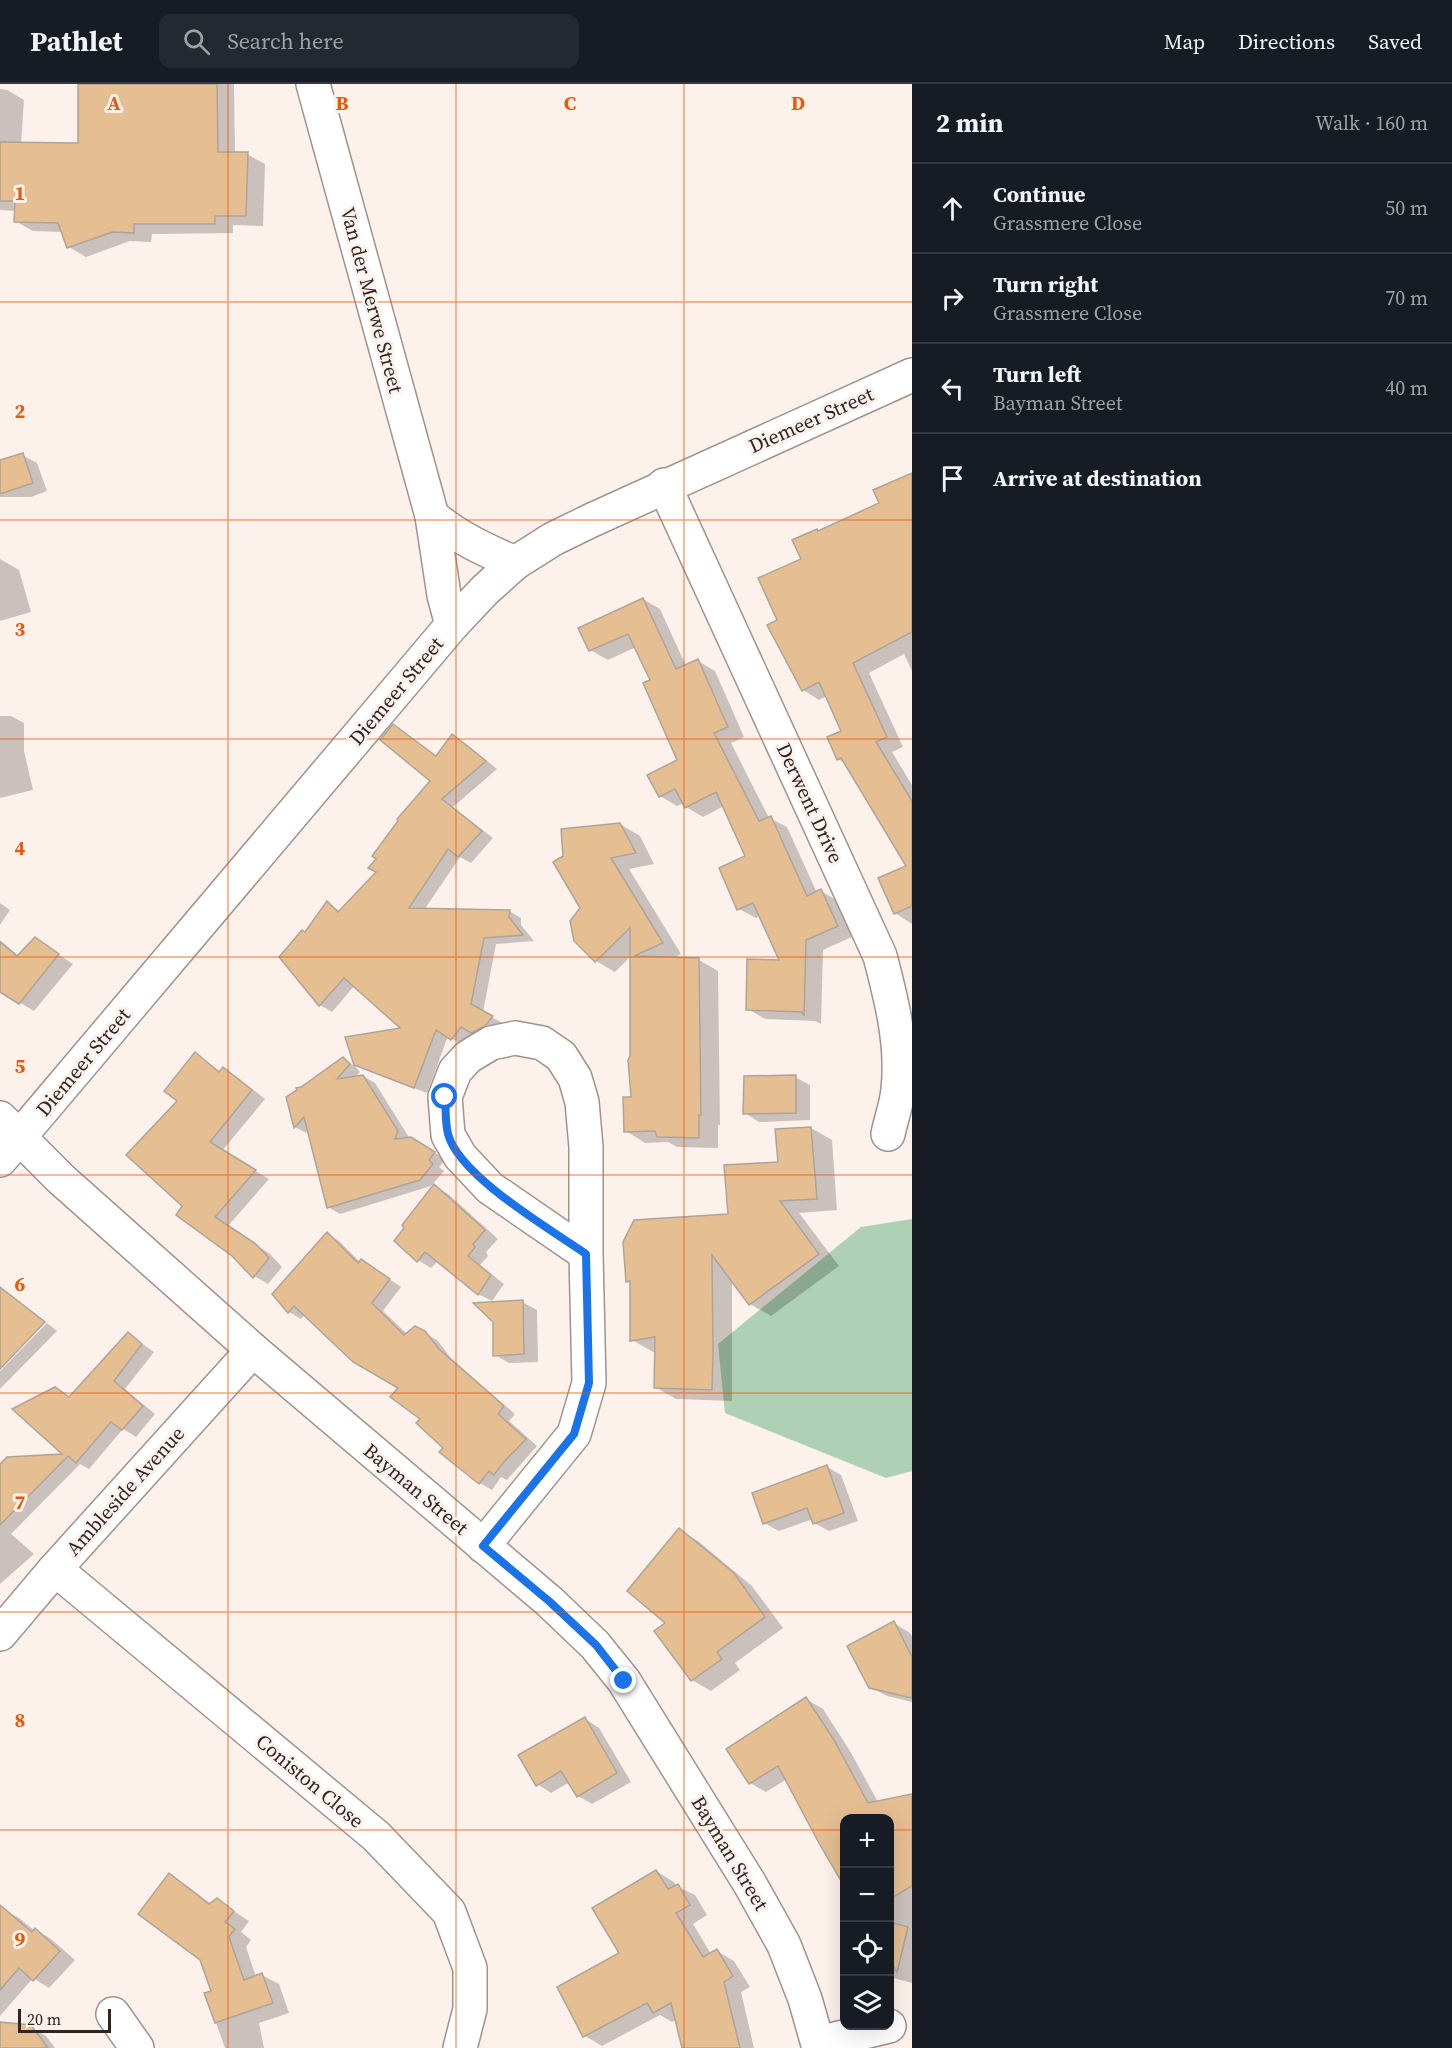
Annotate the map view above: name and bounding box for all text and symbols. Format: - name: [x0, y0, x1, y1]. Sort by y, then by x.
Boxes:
- search box: [159, 14, 579, 68]
- text: Pathlet: [30, 22, 123, 60]
- icon: search: [180, 25, 213, 58]
- text: Search here: [228, 26, 344, 56]
- text: Map: [1164, 27, 1205, 56]
- text: Directions: [1238, 27, 1335, 56]
- text: Saved: [1368, 27, 1422, 56]
- text: A: [107, 89, 121, 117]
- text: B: [335, 89, 349, 117]
- text: C: [564, 89, 576, 117]
- text: D: [791, 89, 805, 117]
- text: 2 min: [936, 105, 1003, 141]
- text: Walk · 160 m: [1315, 109, 1428, 137]
- text: 1: [15, 179, 25, 207]
- text: Continue: [993, 179, 1086, 209]
- icon: ahead: [936, 192, 969, 225]
- text: 50 m: [1385, 194, 1428, 222]
- street label: Van der Merwe Street: [334, 204, 410, 397]
- text: Grassmere Close: [993, 209, 1142, 237]
- text: Turn right: [993, 269, 1098, 299]
- icon: right: [936, 282, 969, 315]
- text: 70 m: [1385, 284, 1428, 312]
- text: Grassmere Close: [993, 299, 1142, 327]
- text: Turn left: [993, 359, 1081, 389]
- icon: left: [936, 372, 969, 405]
- text: 40 m: [1385, 374, 1428, 402]
- street label: Diemeer Street: [744, 380, 878, 460]
- text: Bayman Street: [993, 389, 1122, 417]
- text: 2: [15, 397, 26, 425]
- icon: arrive: [936, 462, 969, 495]
- text: Arrive at destination: [993, 463, 1202, 493]
- text: 3: [15, 615, 26, 643]
- street label: Diemeer Street: [342, 630, 450, 751]
- street label: Derwent Drive: [770, 738, 850, 868]
- text: 4: [15, 834, 26, 862]
- street label: Diemeer Street: [29, 1001, 137, 1122]
- text: 5: [15, 1052, 26, 1080]
- route start: [431, 1083, 457, 1109]
- text: 6: [15, 1270, 26, 1298]
- street label: Ambleside Avenue: [59, 1420, 191, 1562]
- street label: Bayman Street: [357, 1437, 475, 1542]
- text: 7: [15, 1488, 26, 1516]
- route end: [610, 1667, 636, 1693]
- text: 8: [15, 1706, 25, 1734]
- street label: Coniston Close: [250, 1728, 370, 1834]
- street label: Bayman Street: [685, 1790, 776, 1916]
- map controls: [840, 1814, 894, 2030]
- button: +: [840, 1814, 894, 1868]
- button: −: [840, 1868, 894, 1922]
- button: locate: [840, 1922, 894, 1976]
- text: 9: [15, 1925, 26, 1953]
- button: layers: [840, 1976, 894, 2030]
- scale bar: [18, 2006, 111, 2034]
- text: 20 m: [27, 2008, 61, 2030]

